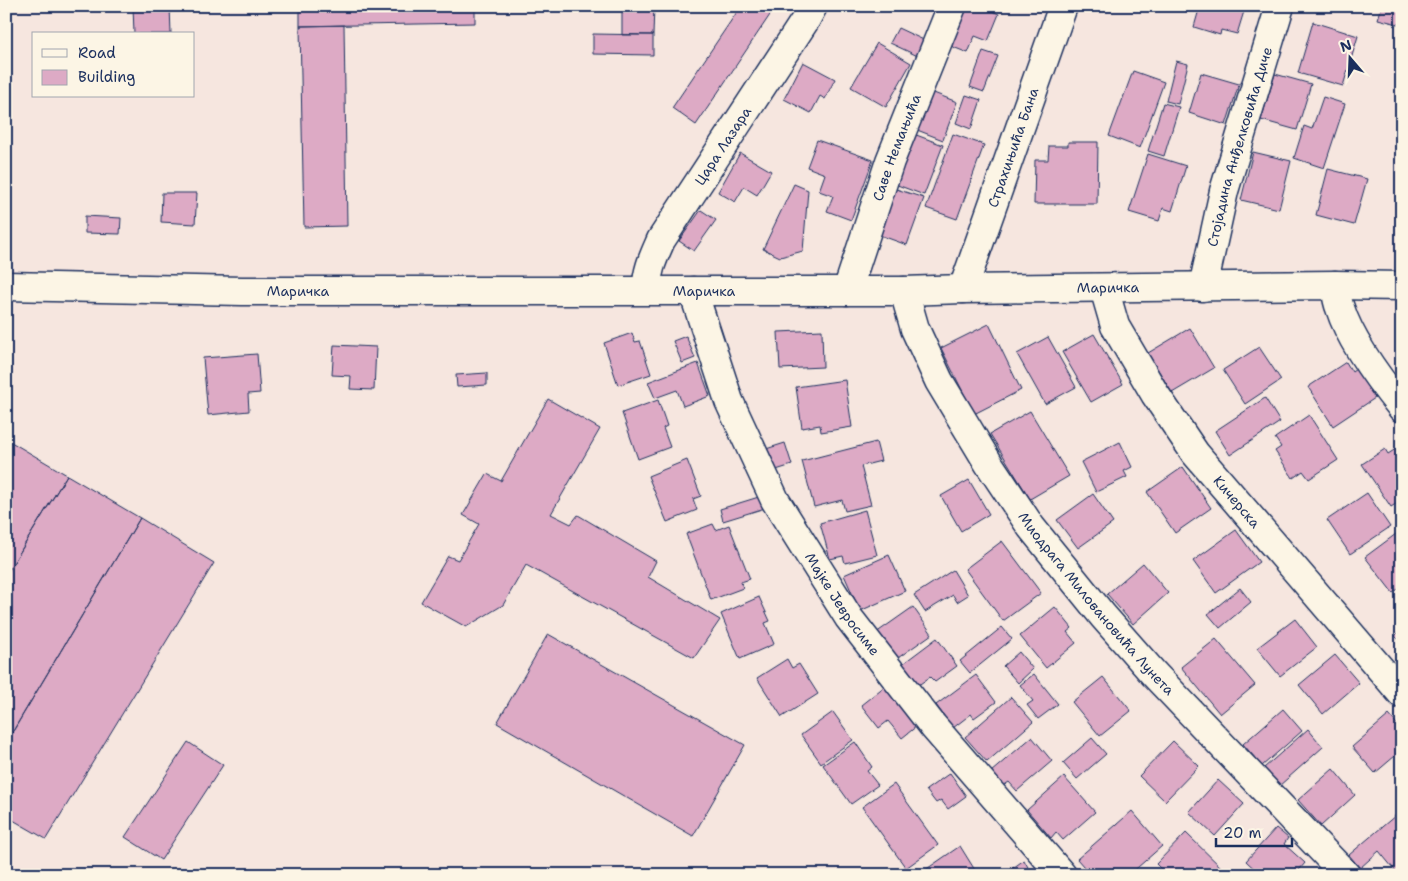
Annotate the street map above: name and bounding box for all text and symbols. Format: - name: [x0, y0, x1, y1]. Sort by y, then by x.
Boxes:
- legend: [32, 32, 195, 98]
- north arrow: [1326, 32, 1376, 82]
- text: N: [1338, 35, 1354, 56]
- text: Road: [78, 43, 116, 63]
- street label: Стојадина Анђелковића Диче: [1203, 45, 1276, 248]
- text: Building: [78, 67, 135, 87]
- street label: Страхињића Бана: [984, 85, 1043, 210]
- street label: Саве Немањића: [868, 91, 925, 203]
- street label: Цара Лазара: [690, 103, 755, 189]
- street label: Маричка: [1077, 278, 1140, 297]
- street label: Маричка: [267, 282, 329, 300]
- street label: Маричка: [673, 282, 735, 300]
- street label: Кичерска: [1209, 472, 1265, 532]
- street label: Миодрага Миловановића Лунета: [1014, 508, 1178, 699]
- street label: Мајке Јевросиме: [801, 549, 884, 659]
- scale bar: [1216, 816, 1292, 848]
- text: 20 m: [1223, 823, 1262, 843]

